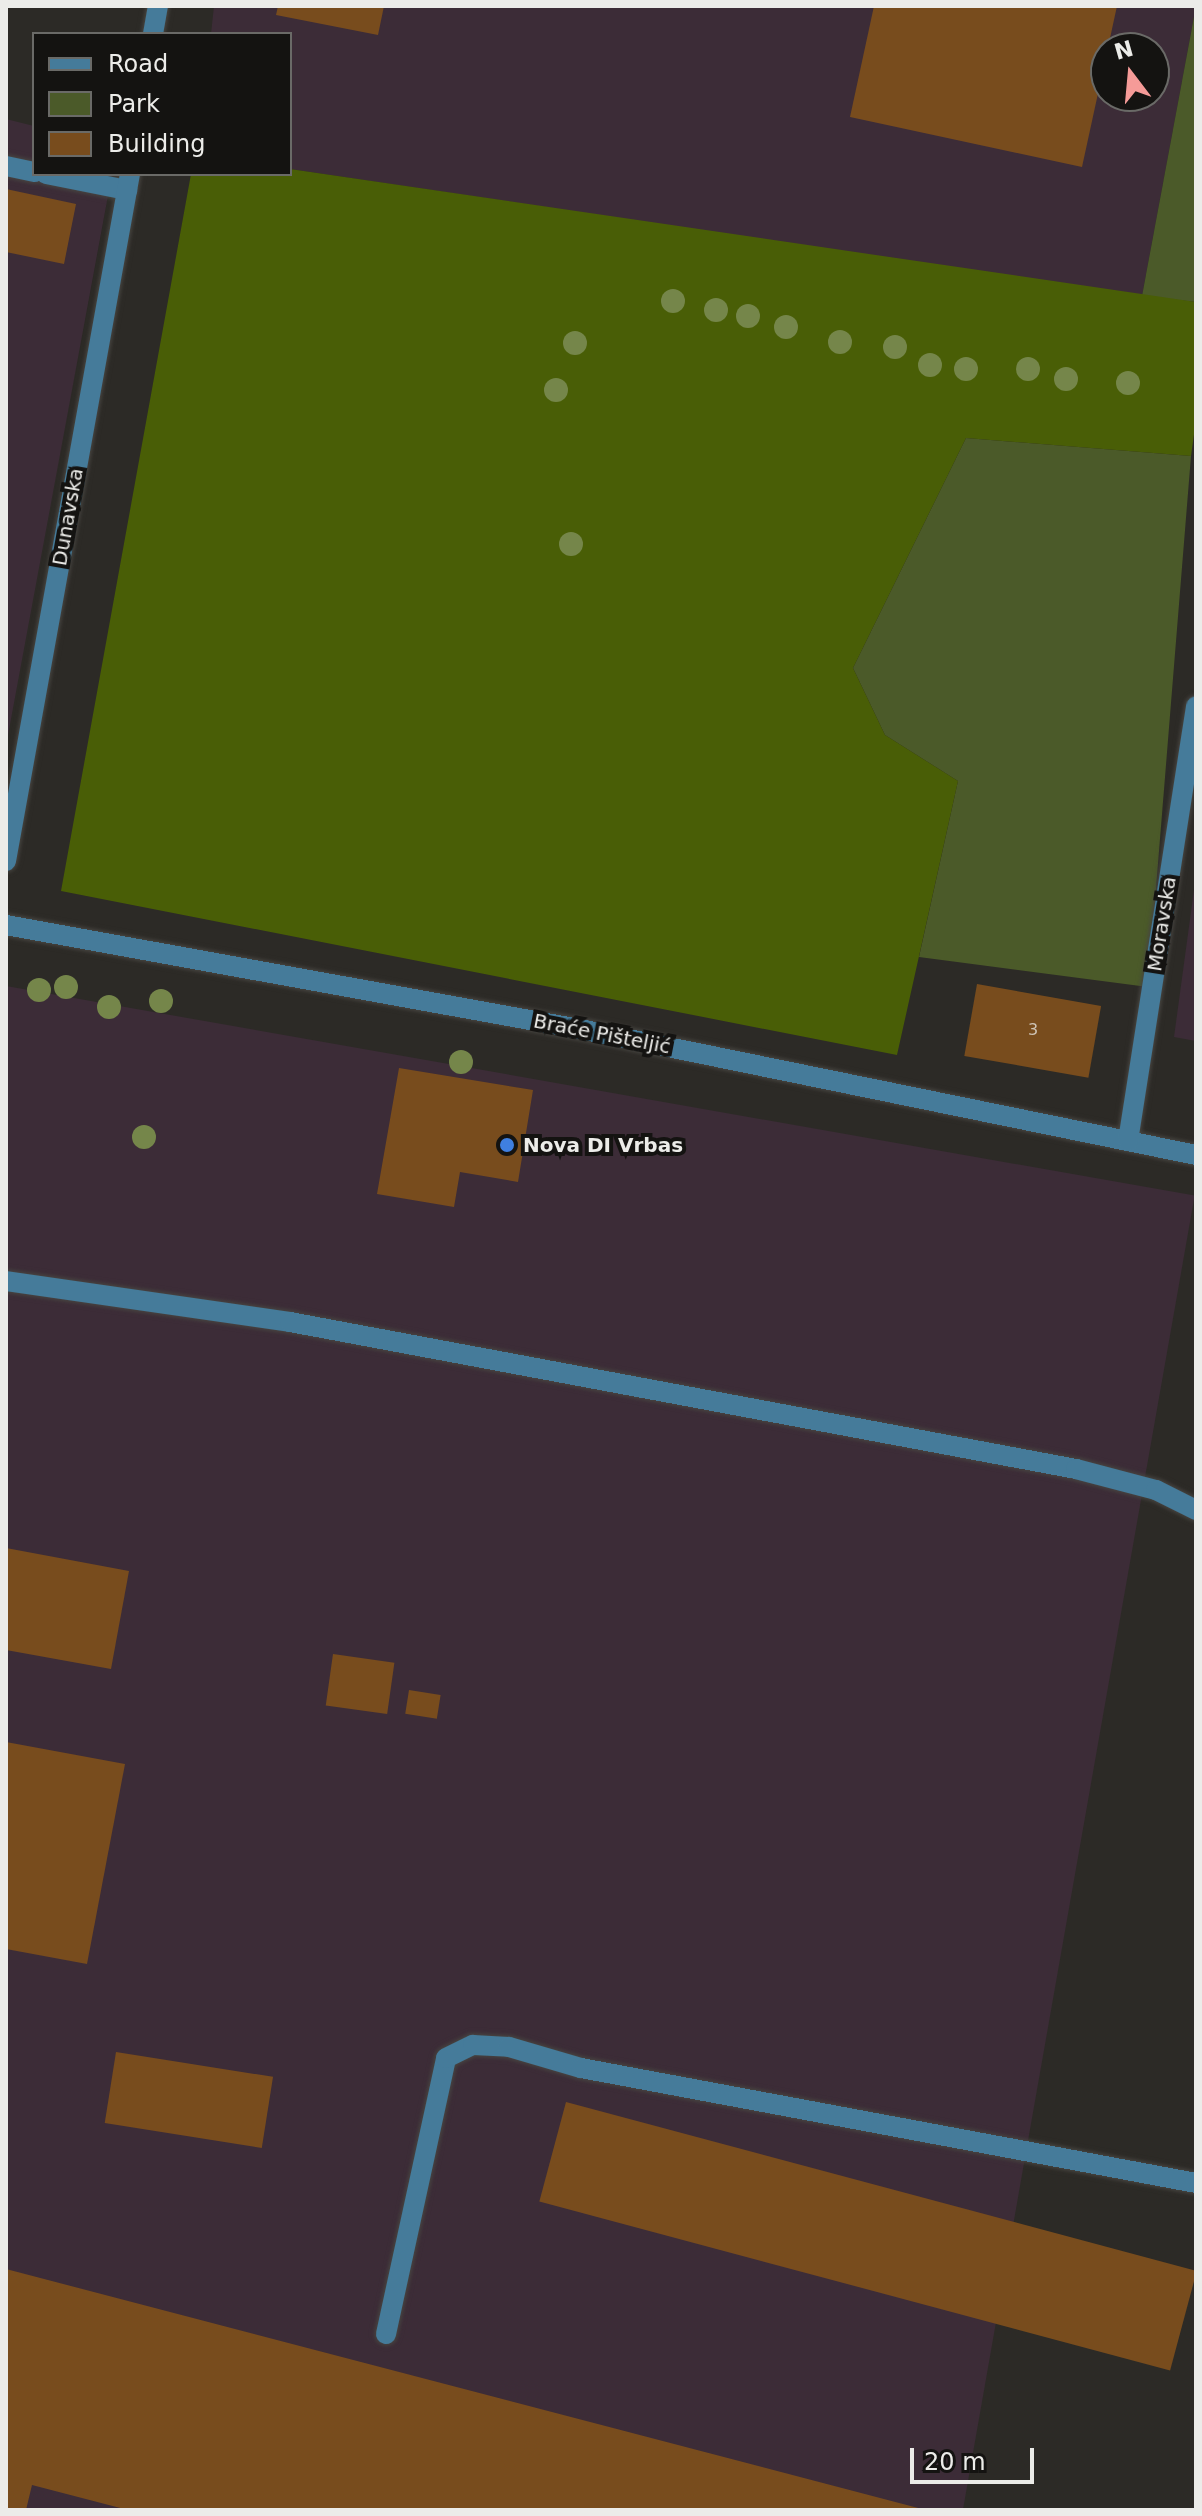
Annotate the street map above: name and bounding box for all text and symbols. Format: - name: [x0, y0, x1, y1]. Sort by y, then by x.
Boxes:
- legend: [32, 32, 292, 176]
- north arrow: [1090, 32, 1170, 112]
- text: N: [1111, 36, 1136, 65]
- text: Road: [108, 50, 168, 78]
- text: Park: [108, 90, 160, 118]
- text: Building: [108, 130, 205, 158]
- street label: Dunavska: [48, 466, 88, 568]
- street label: Moravska: [1143, 875, 1181, 973]
- street label: Braće Pišteljić: [531, 1009, 673, 1059]
- house number: 3: [1028, 1020, 1038, 1040]
- place label: Nova DI Vrbas: [523, 1133, 683, 1157]
- marker: Nova DI Vrbas: [498, 1136, 516, 1154]
- scale bar: [914, 2432, 1038, 2482]
- text: 20 m: [924, 2448, 986, 2476]

